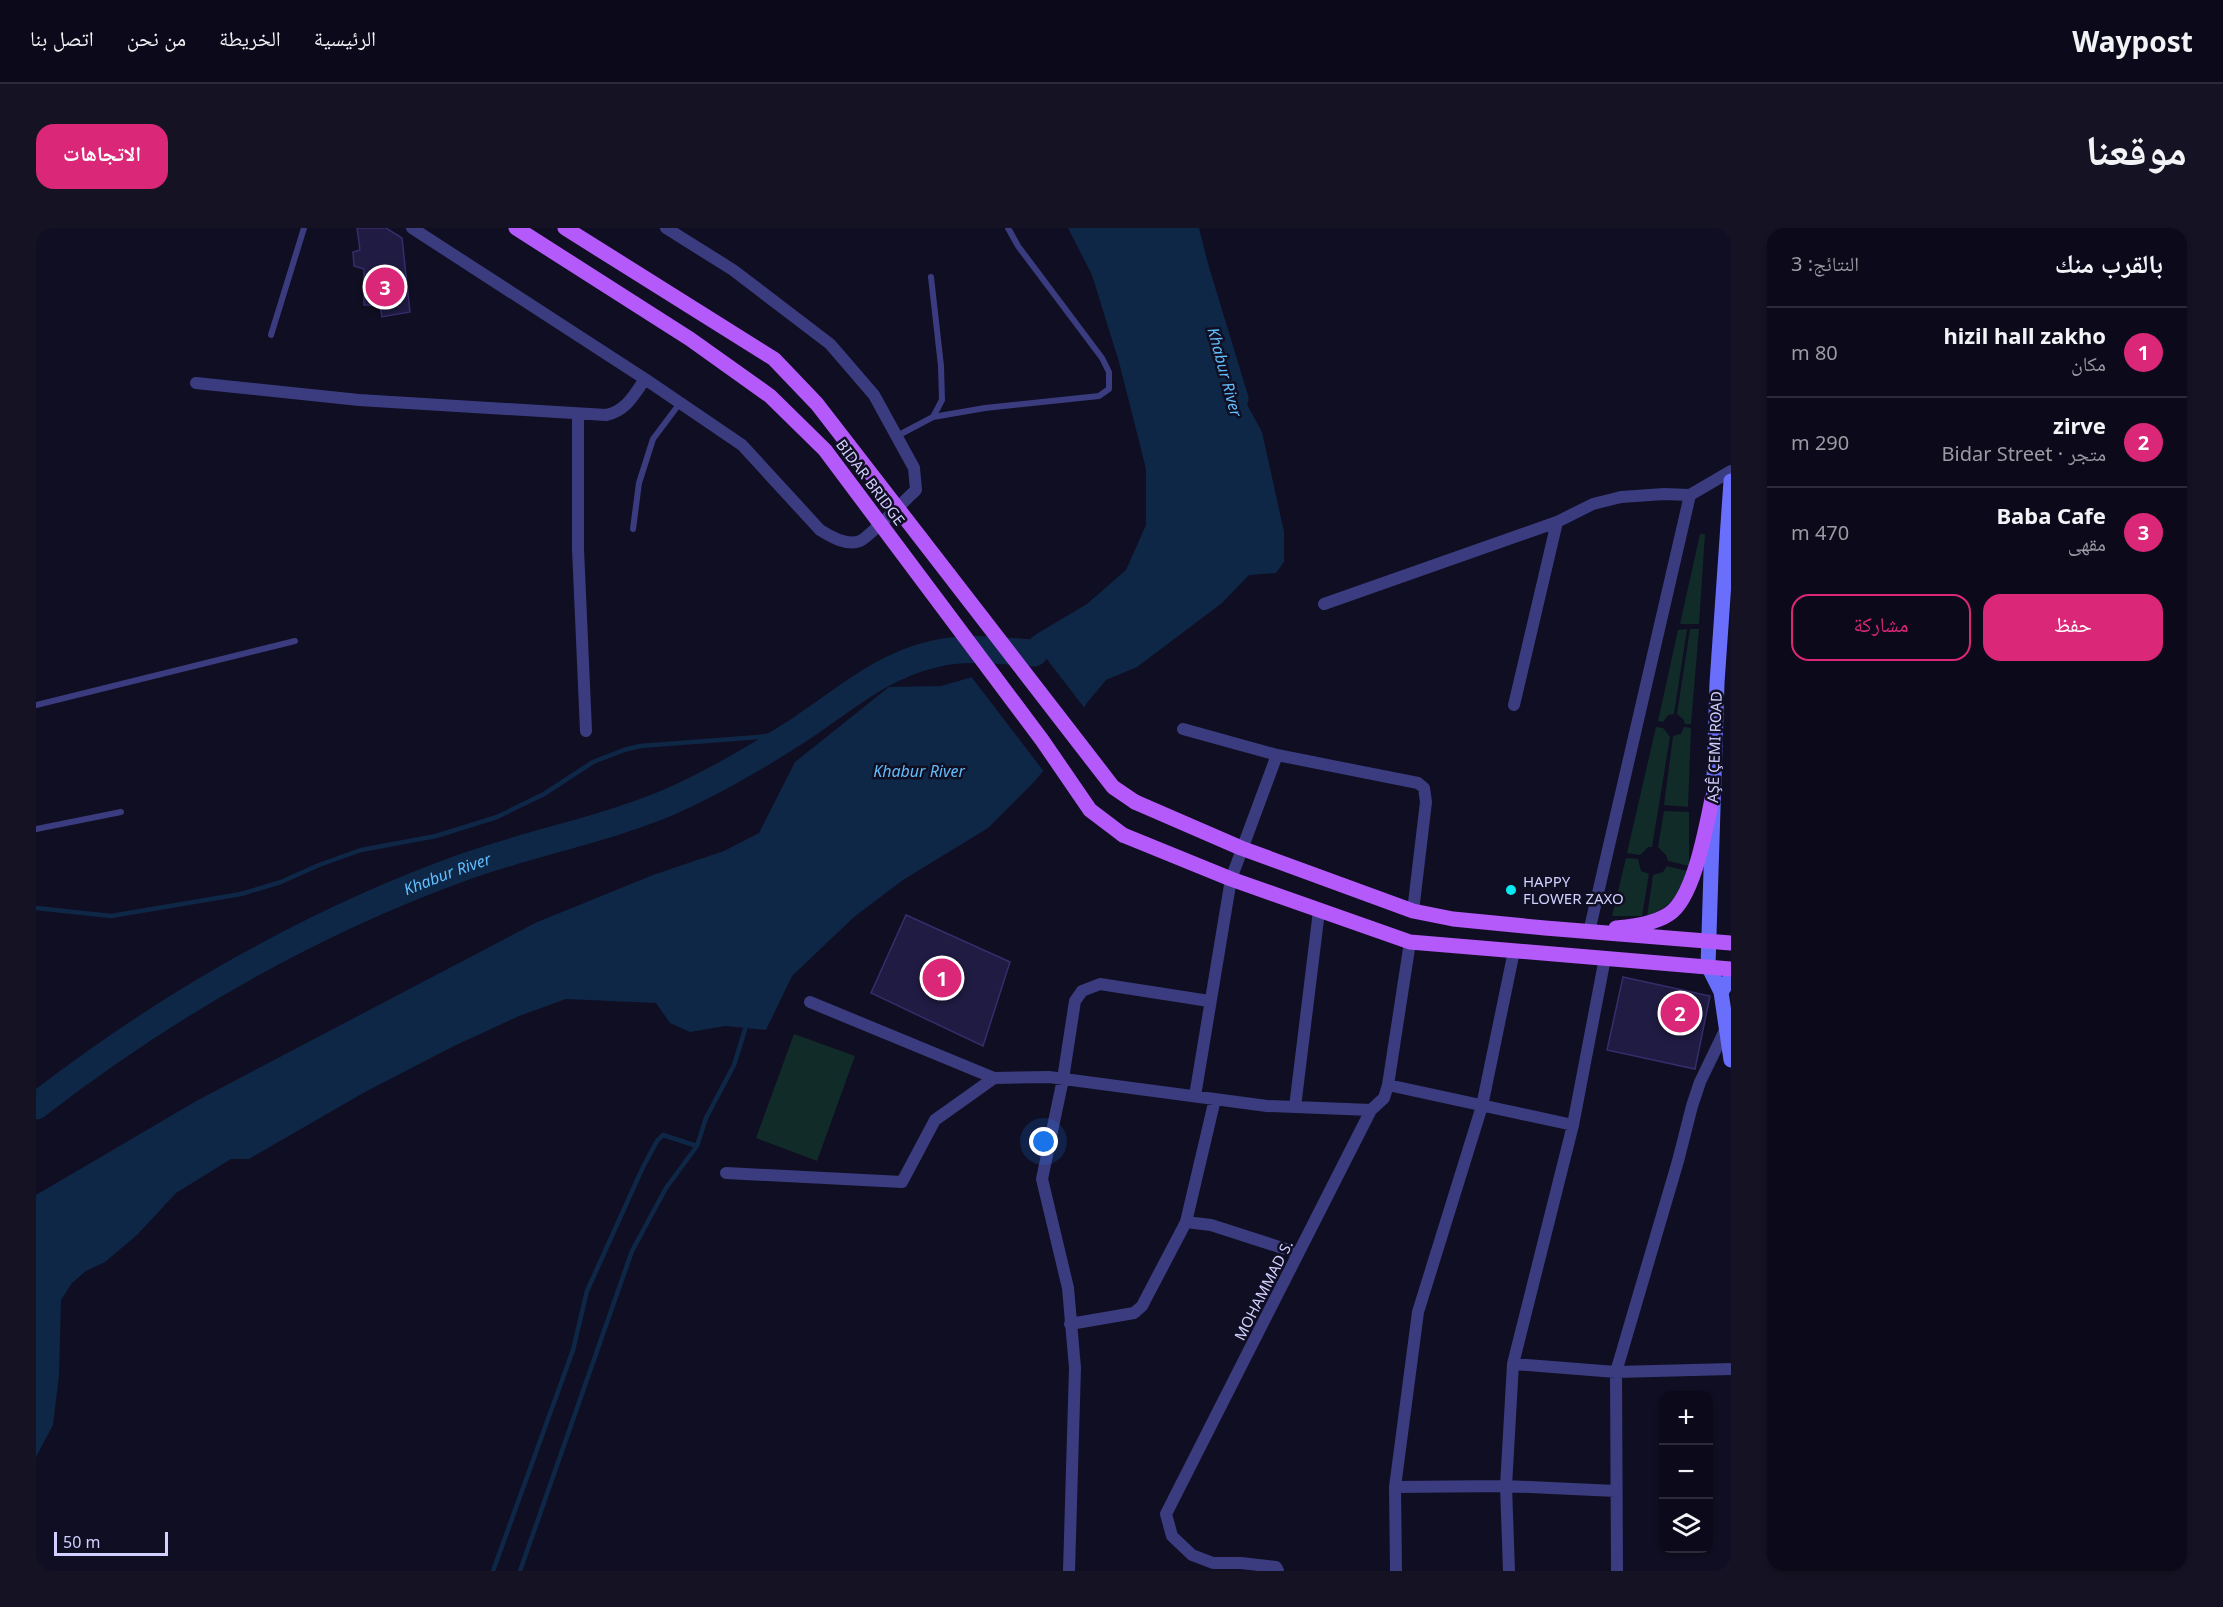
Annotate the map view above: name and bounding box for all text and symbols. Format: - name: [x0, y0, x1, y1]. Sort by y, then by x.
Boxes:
- text: Waypost: [2072, 22, 2193, 60]
- text: اتصل بنا: [30, 24, 94, 52]
- text: من نحن: [127, 24, 186, 52]
- text: الخريطة: [219, 24, 281, 52]
- text: الرئيسية: [314, 24, 376, 52]
- text: موقعنا: [2086, 120, 2187, 177]
- button: الاتجاهات: [36, 124, 168, 189]
- text: بالقرب منك: [2055, 245, 2163, 281]
- text: النتائج: 3: [1791, 250, 1859, 277]
- pin: 3: [366, 264, 404, 310]
- text: hizil hall zakho: [1943, 320, 2106, 350]
- water label: Khabur River: [1203, 325, 1248, 420]
- text: 80 m: [1791, 339, 1838, 366]
- text: 1: [2138, 339, 2149, 366]
- text: مكان: [2071, 350, 2106, 377]
- text: zirve: [2053, 410, 2106, 440]
- text: 290 m: [1791, 429, 1849, 456]
- text: 2: [2138, 429, 2149, 456]
- street label: BIDAR BRIDGE: [832, 435, 910, 529]
- text: متجر · Bidar Street: [1942, 440, 2106, 467]
- text: Baba Cafe: [1996, 500, 2106, 530]
- text: 470 m: [1791, 519, 1849, 546]
- text: 3: [2138, 519, 2149, 546]
- text: مقهى: [2068, 530, 2106, 557]
- button: مشاركة: [1791, 594, 1971, 661]
- button: حفظ: [1983, 594, 2163, 661]
- street label: AŞÊ ÇEMI ROAD: [1702, 691, 1726, 803]
- water label: Khabur River: [873, 760, 965, 782]
- water label: Khabur River: [400, 848, 494, 900]
- place label: HAPPY FLOWER ZAXO: [1523, 871, 1624, 908]
- marker: HAPPY FLOWER ZAXO: [1504, 883, 1518, 897]
- pin: 1: [922, 956, 962, 1000]
- pin: 2: [1660, 990, 1700, 1036]
- your location: [1029, 1127, 1058, 1156]
- street label: MOHAMMAD S.: [1229, 1236, 1297, 1344]
- map controls: [1659, 1391, 1713, 1553]
- button: +: [1659, 1391, 1713, 1445]
- button: −: [1659, 1445, 1713, 1499]
- button: layers: [1659, 1499, 1713, 1553]
- scale bar: [54, 1529, 168, 1556]
- text: 50 m: [63, 1531, 100, 1553]

